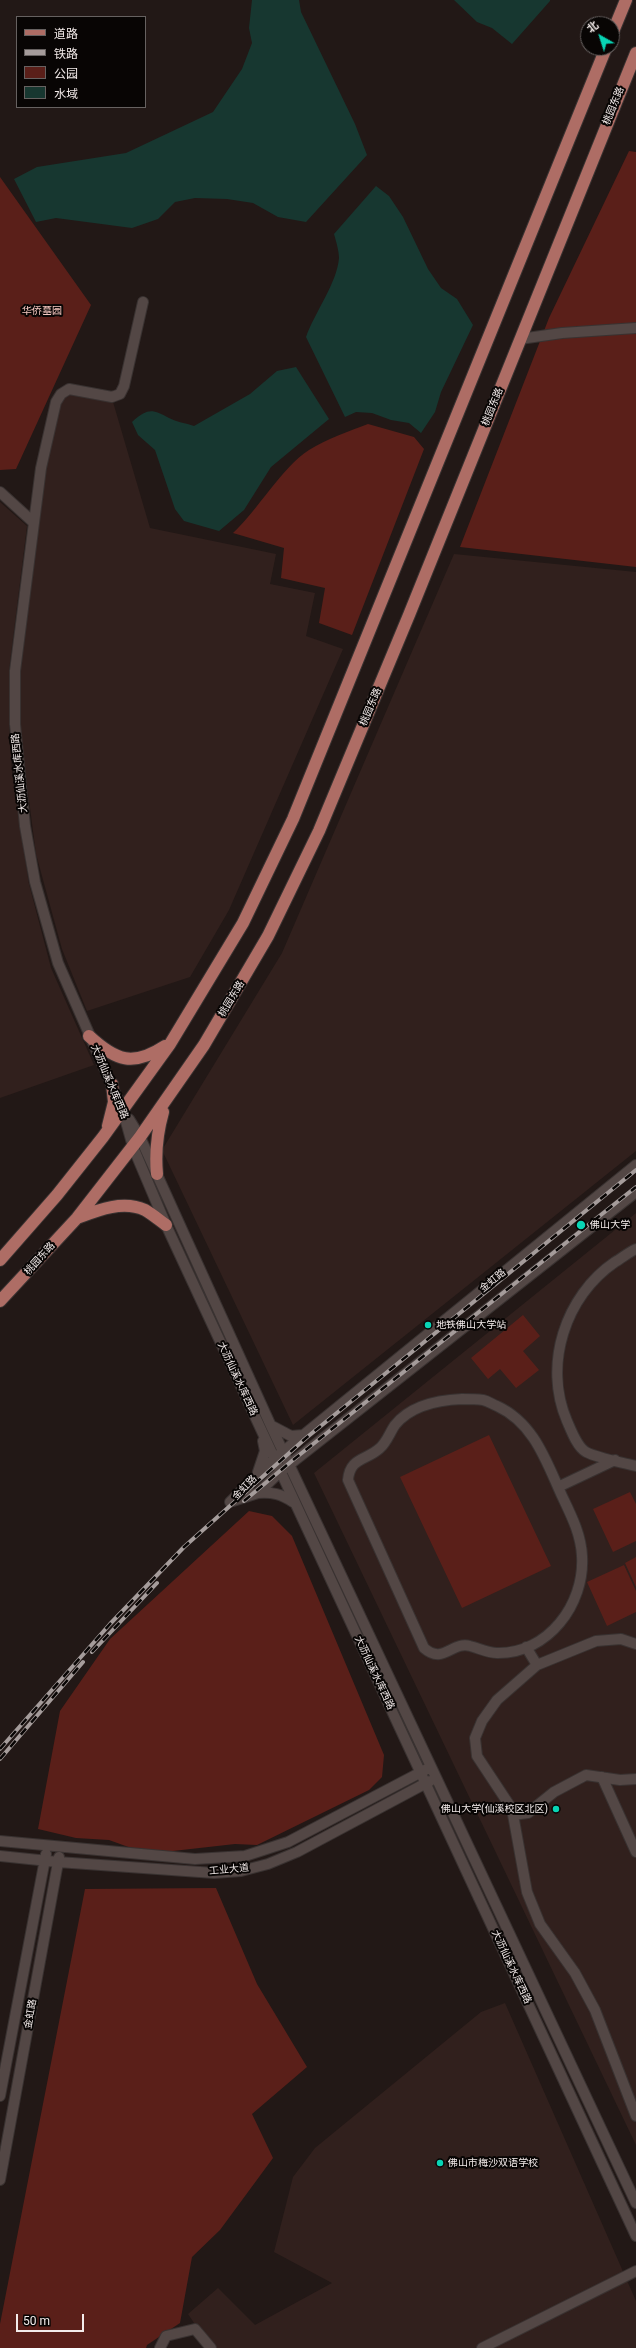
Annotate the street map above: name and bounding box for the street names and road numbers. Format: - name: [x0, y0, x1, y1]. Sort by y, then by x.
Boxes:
- street label: 桃园东路: [601, 85, 627, 127]
- street label: 桃园东路: [480, 386, 506, 428]
- street label: 桃园东路: [358, 686, 384, 728]
- street label: 大沥仙溪水库西路: [10, 733, 30, 813]
- street label: 桃园东路: [217, 979, 247, 1019]
- street label: 大沥仙溪水库西路: [88, 1043, 130, 1121]
- street label: 桃园东路: [22, 1240, 58, 1278]
- street label: 金虹路: [478, 1267, 508, 1295]
- street label: 大沥仙溪水库西路: [215, 1340, 259, 1418]
- street label: 金虹路: [230, 1473, 260, 1503]
- street label: 大沥仙溪水库西路: [352, 1634, 396, 1712]
- street label: 工业大道: [209, 1862, 249, 1878]
- street label: 大沥仙溪水库西路: [489, 1928, 533, 2006]
- street label: 金虹路: [22, 1998, 40, 2030]

